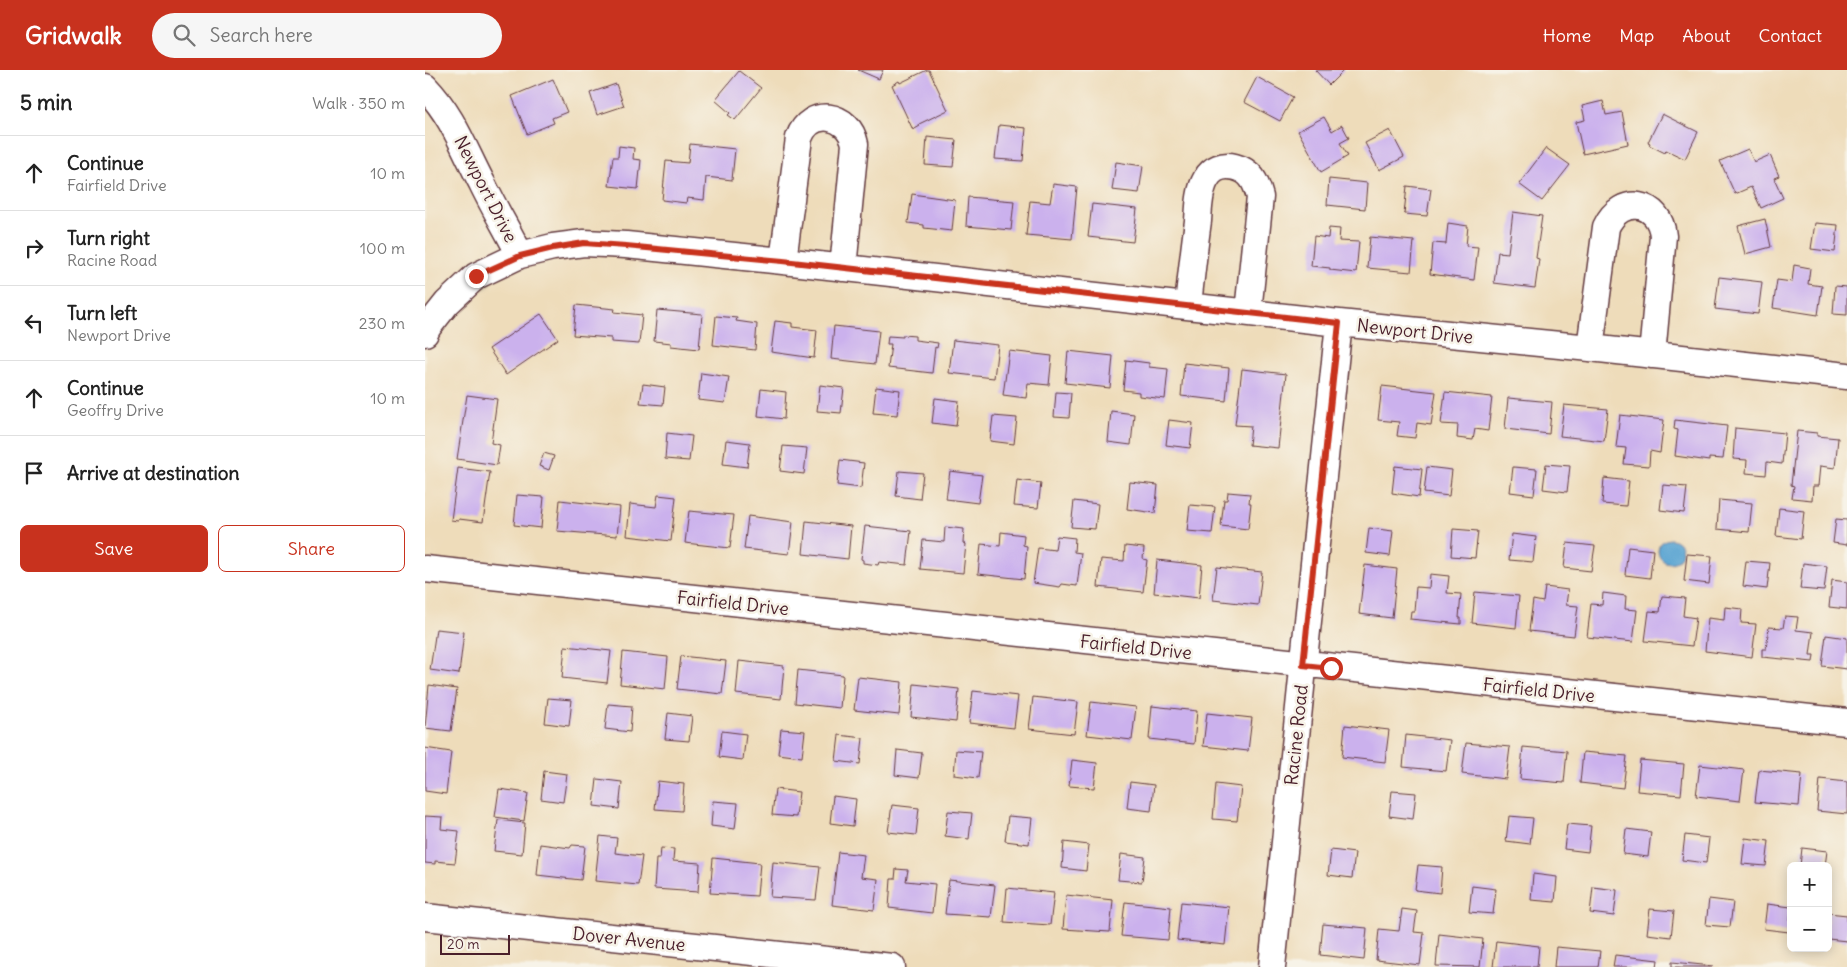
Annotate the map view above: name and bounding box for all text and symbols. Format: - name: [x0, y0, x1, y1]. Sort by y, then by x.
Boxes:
- search box: [152, 13, 502, 58]
- text: Gridwalk: [25, 20, 122, 50]
- icon: search: [170, 21, 198, 49]
- text: Search here: [210, 23, 313, 47]
- text: Home: [1543, 24, 1591, 47]
- text: Map: [1619, 24, 1654, 47]
- text: About: [1682, 24, 1730, 47]
- text: Contact: [1758, 24, 1822, 47]
- text: 5 min: [20, 89, 72, 116]
- text: Walk · 350 m: [312, 93, 405, 113]
- street label: Newport Drive: [449, 132, 523, 246]
- text: Continue: [67, 151, 144, 175]
- icon: ahead: [20, 159, 48, 187]
- text: 10 m: [370, 163, 405, 183]
- text: Fairfield Drive: [67, 175, 167, 195]
- text: Turn right: [67, 226, 150, 250]
- icon: right: [20, 234, 48, 262]
- text: 100 m: [360, 238, 405, 258]
- text: Racine Road: [67, 250, 157, 270]
- route end: [465, 265, 488, 288]
- text: Turn left: [67, 301, 137, 325]
- icon: left: [20, 309, 48, 337]
- text: 230 m: [359, 313, 405, 333]
- street label: Newport Drive: [1356, 313, 1474, 349]
- text: Newport Drive: [67, 325, 171, 345]
- text: Continue: [67, 376, 144, 400]
- icon: ahead: [20, 384, 48, 412]
- text: 10 m: [370, 388, 405, 408]
- text: Geoffry Drive: [67, 400, 164, 420]
- icon: arrive: [20, 459, 48, 487]
- text: Arrive at destination: [67, 461, 240, 485]
- button: Save: [20, 525, 208, 572]
- button: Share: [218, 525, 405, 572]
- street label: Fairfield Drive: [676, 586, 790, 620]
- street label: Fairfield Drive: [1079, 630, 1193, 664]
- route start: [1320, 657, 1343, 680]
- street label: Fairfield Drive: [1482, 673, 1596, 707]
- street label: Racine Road: [1279, 683, 1313, 787]
- map controls: [1787, 862, 1832, 952]
- button: +: [1787, 862, 1832, 907]
- button: −: [1787, 907, 1832, 952]
- street label: Dover Avenue: [571, 922, 687, 956]
- scale bar: [440, 932, 510, 955]
- text: 20 m: [447, 935, 480, 953]

